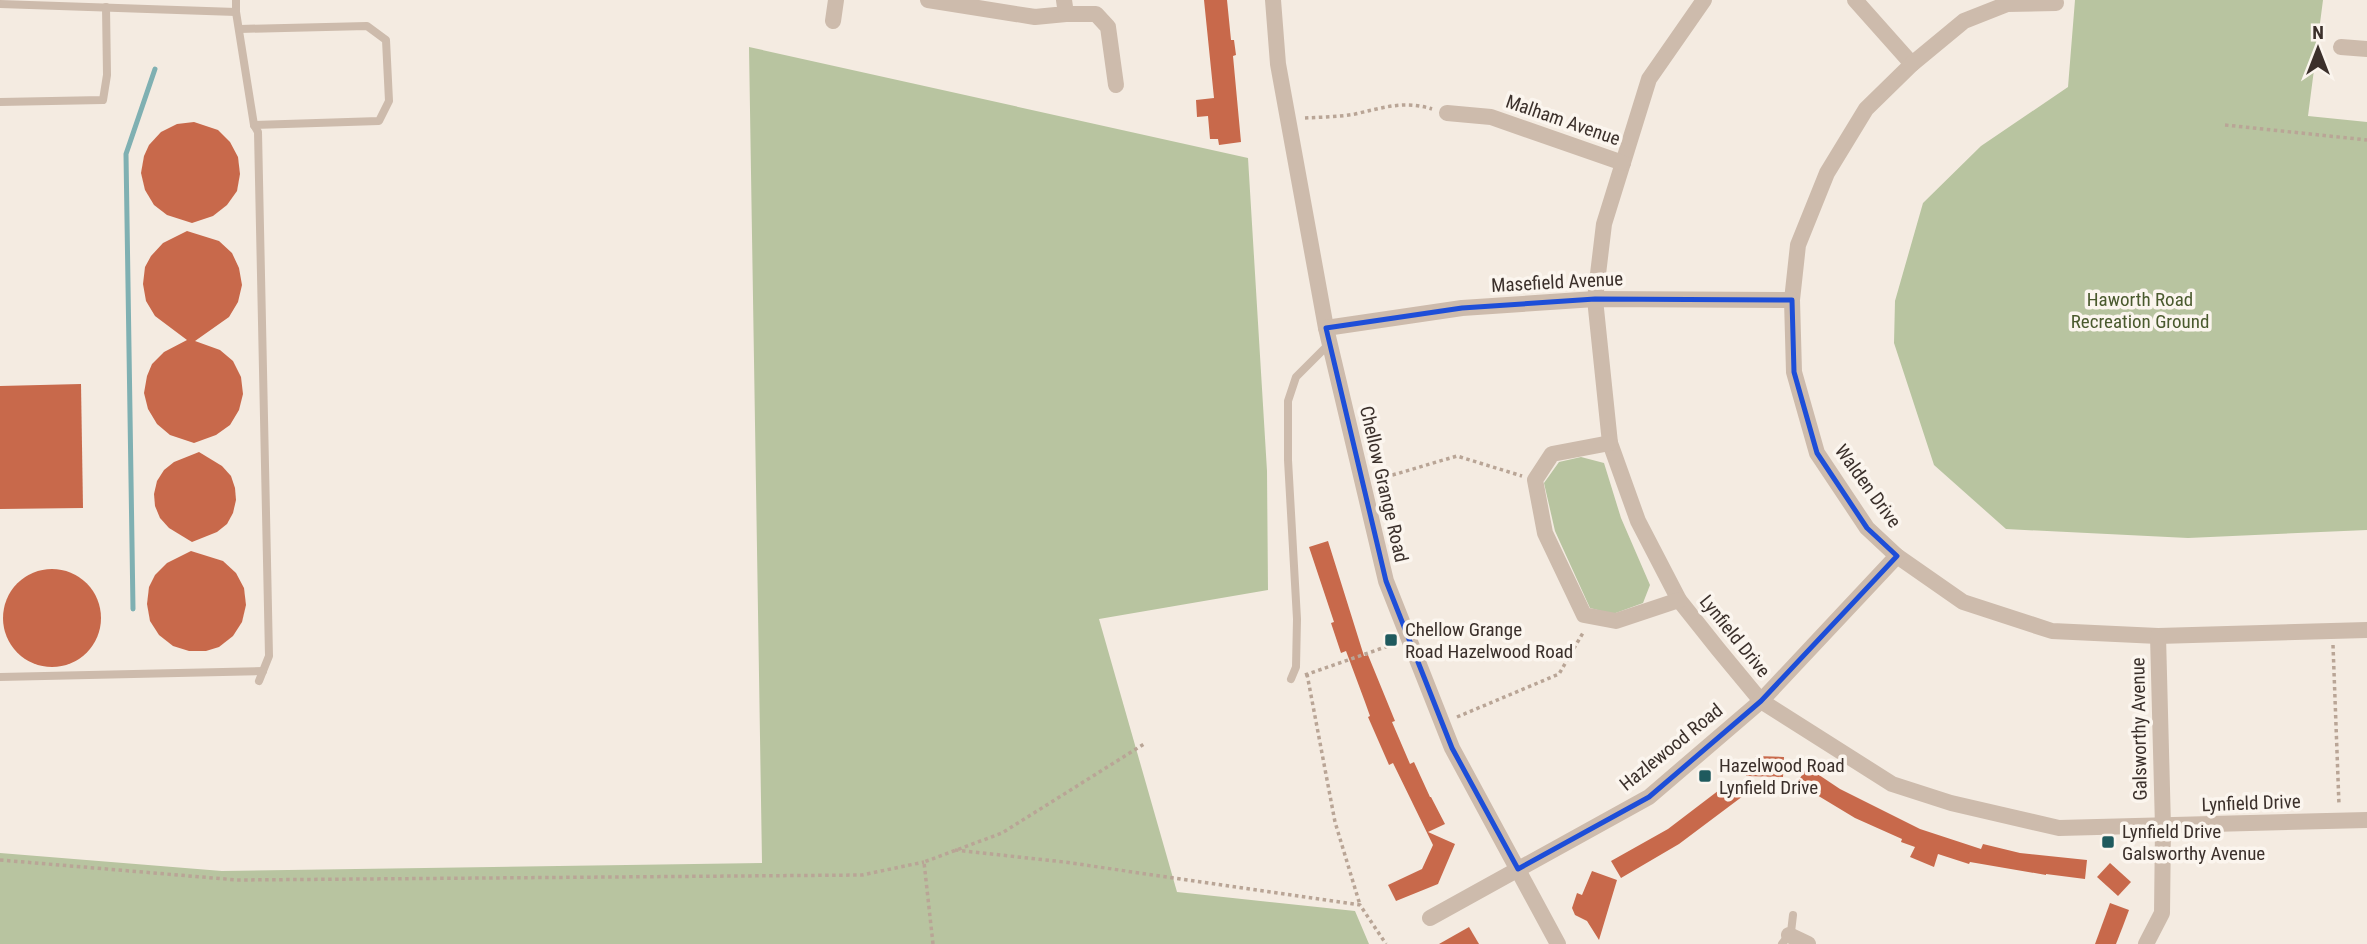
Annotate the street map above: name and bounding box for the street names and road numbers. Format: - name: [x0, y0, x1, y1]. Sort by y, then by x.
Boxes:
- street label: Malham Avenue: [1503, 90, 1623, 150]
- street label: Masefield Avenue: [1490, 267, 1624, 297]
- street label: Chellow Grange Road: [1355, 404, 1413, 564]
- street label: Walden Drive: [1830, 440, 1906, 532]
- street label: Lynfield Drive: [1695, 590, 1775, 682]
- street label: Galsworthy Avenue: [2126, 657, 2152, 801]
- street label: Hazlewood Road: [1615, 698, 1727, 796]
- street label: Lynfield Drive: [2201, 790, 2301, 816]

